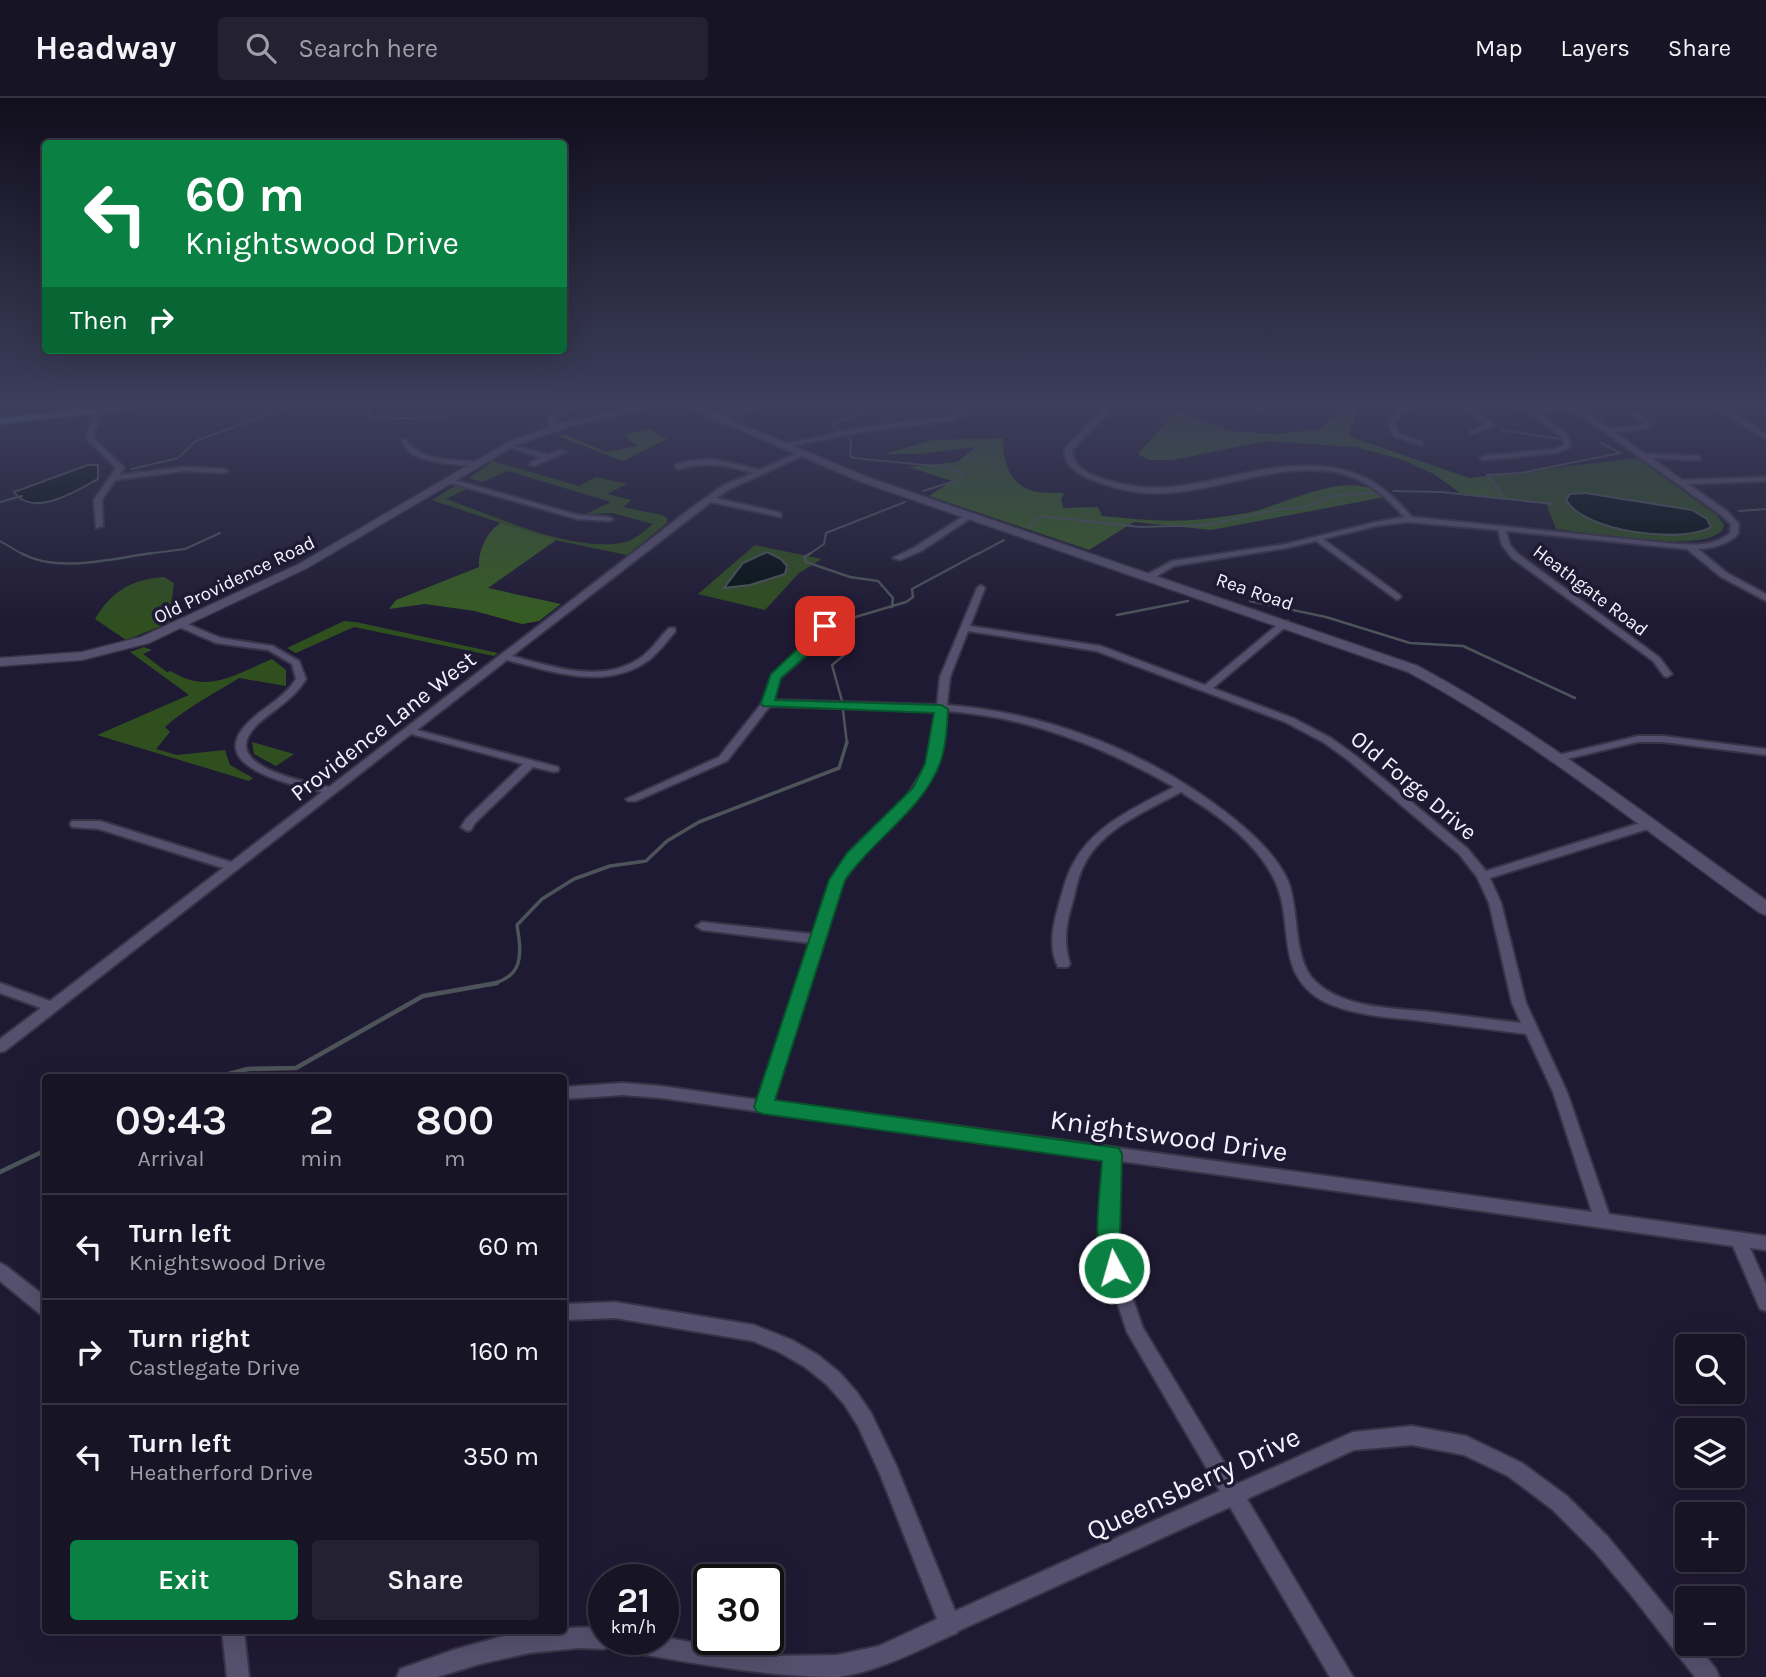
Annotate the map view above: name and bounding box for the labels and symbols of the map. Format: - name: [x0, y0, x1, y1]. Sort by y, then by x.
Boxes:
- street label: Old Providence Road: [150, 531, 319, 628]
- street label: Heathgate Road: [1529, 541, 1652, 641]
- street label: Rea Road: [1213, 569, 1296, 615]
- pin: [795, 596, 855, 656]
- street label: Providence Lane West: [285, 646, 482, 807]
- street label: Old Forge Drive: [1345, 725, 1482, 846]
- street label: Knightswood Drive: [1048, 1102, 1290, 1169]
- position arrow: [1077, 1231, 1151, 1305]
- street label: Queensberry Drive: [1081, 1420, 1305, 1547]
- speed limit sign: 30: [693, 1564, 784, 1655]

